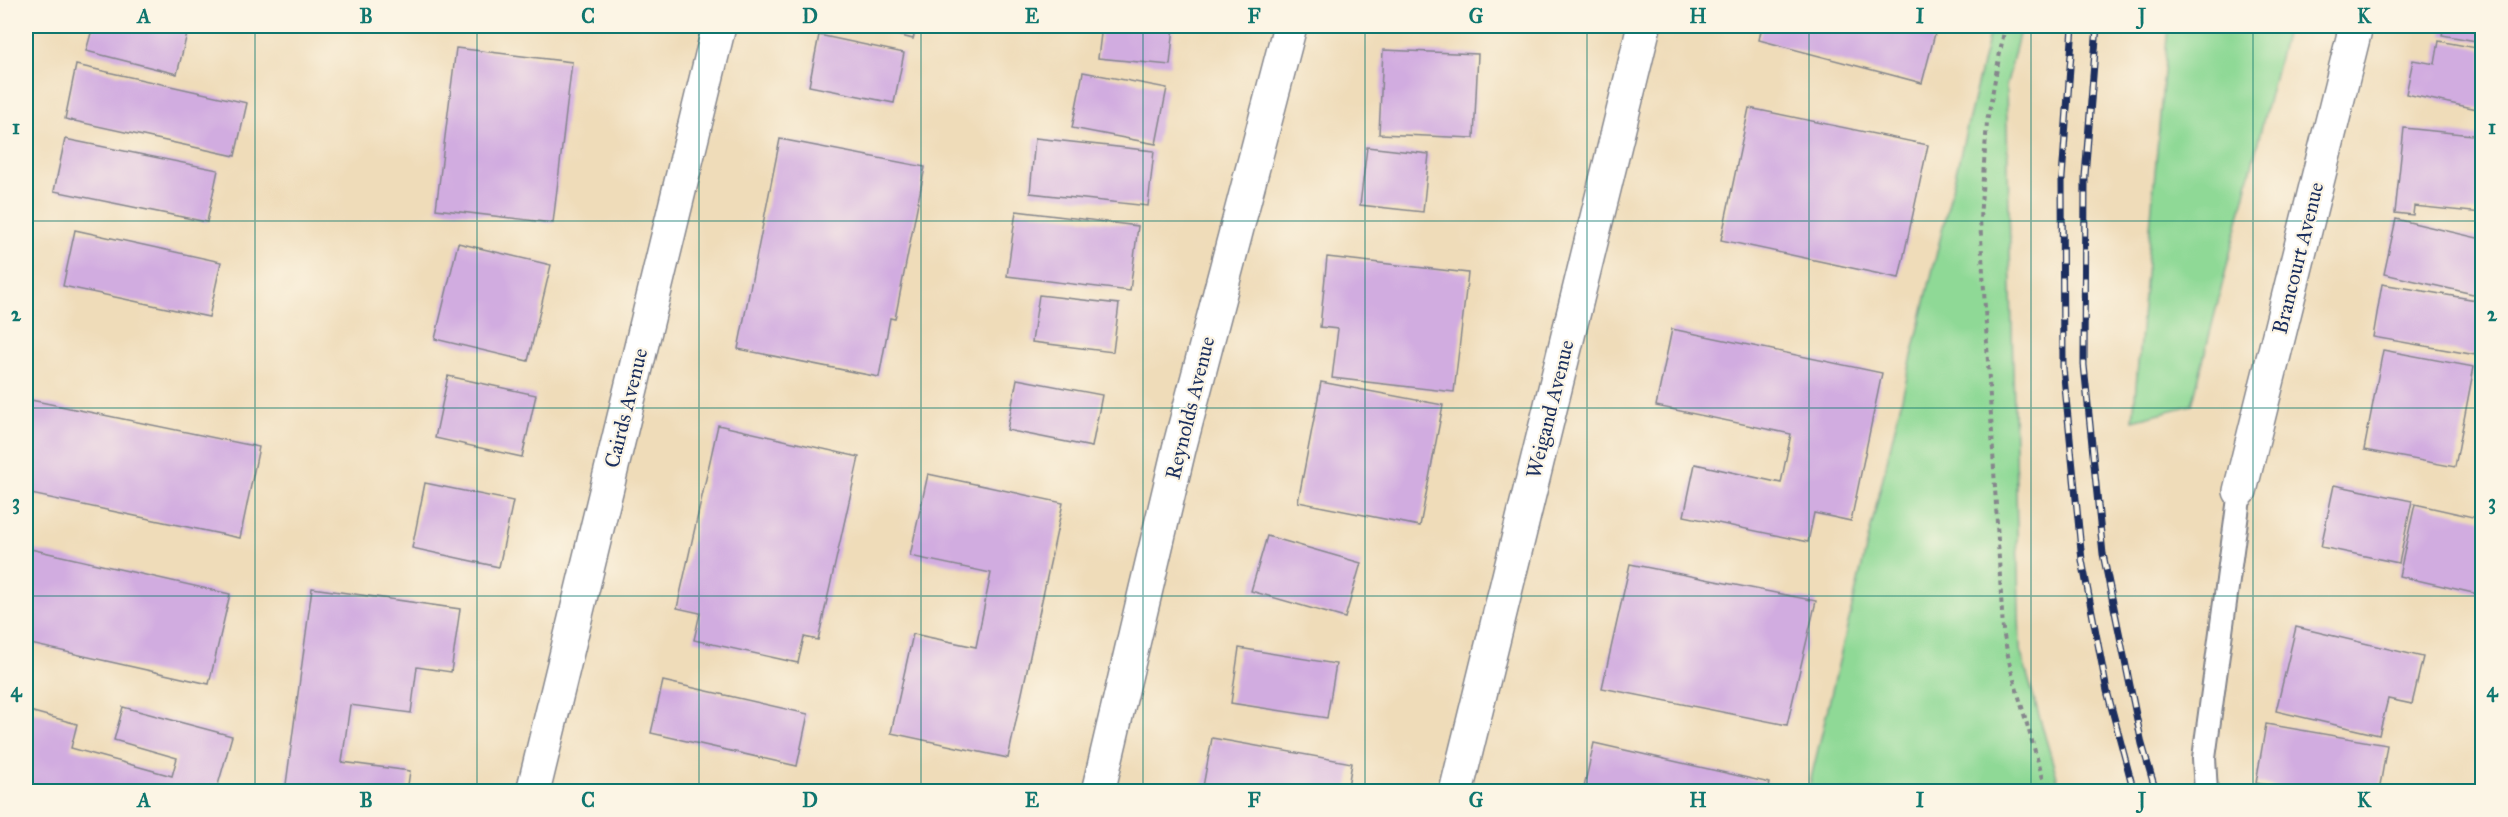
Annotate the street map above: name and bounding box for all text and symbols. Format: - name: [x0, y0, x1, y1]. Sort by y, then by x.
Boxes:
- text: A: [135, 4, 151, 28]
- text: B: [359, 4, 373, 28]
- text: C: [581, 4, 595, 28]
- text: D: [802, 4, 818, 28]
- text: E: [1025, 4, 1040, 28]
- text: F: [1247, 4, 1261, 28]
- text: G: [1469, 4, 1484, 28]
- text: H: [1689, 4, 1707, 28]
- text: I: [1916, 4, 1925, 28]
- text: J: [2135, 4, 2147, 30]
- text: K: [2357, 4, 2372, 28]
- text: 1: [12, 115, 20, 139]
- text: 1: [2488, 115, 2496, 139]
- street label: Brancourt Avenue: [2267, 179, 2329, 337]
- text: 2: [11, 302, 22, 326]
- text: 2: [2487, 302, 2498, 326]
- street label: Reynolds Avenue: [1160, 334, 1220, 482]
- street label: Weigand Avenue: [1520, 337, 1580, 481]
- street label: Cairds Avenue: [599, 345, 653, 471]
- text: 3: [12, 490, 20, 515]
- text: 3: [2488, 490, 2496, 515]
- text: 4: [10, 678, 22, 703]
- text: 4: [2486, 678, 2498, 703]
- text: A: [135, 788, 151, 812]
- text: B: [359, 788, 373, 812]
- text: C: [581, 788, 595, 812]
- text: D: [802, 788, 818, 812]
- text: E: [1025, 788, 1040, 812]
- text: F: [1247, 788, 1261, 812]
- text: G: [1469, 788, 1484, 812]
- text: H: [1689, 788, 1707, 812]
- text: I: [1916, 788, 1925, 812]
- text: J: [2135, 788, 2147, 814]
- text: K: [2357, 788, 2372, 812]

